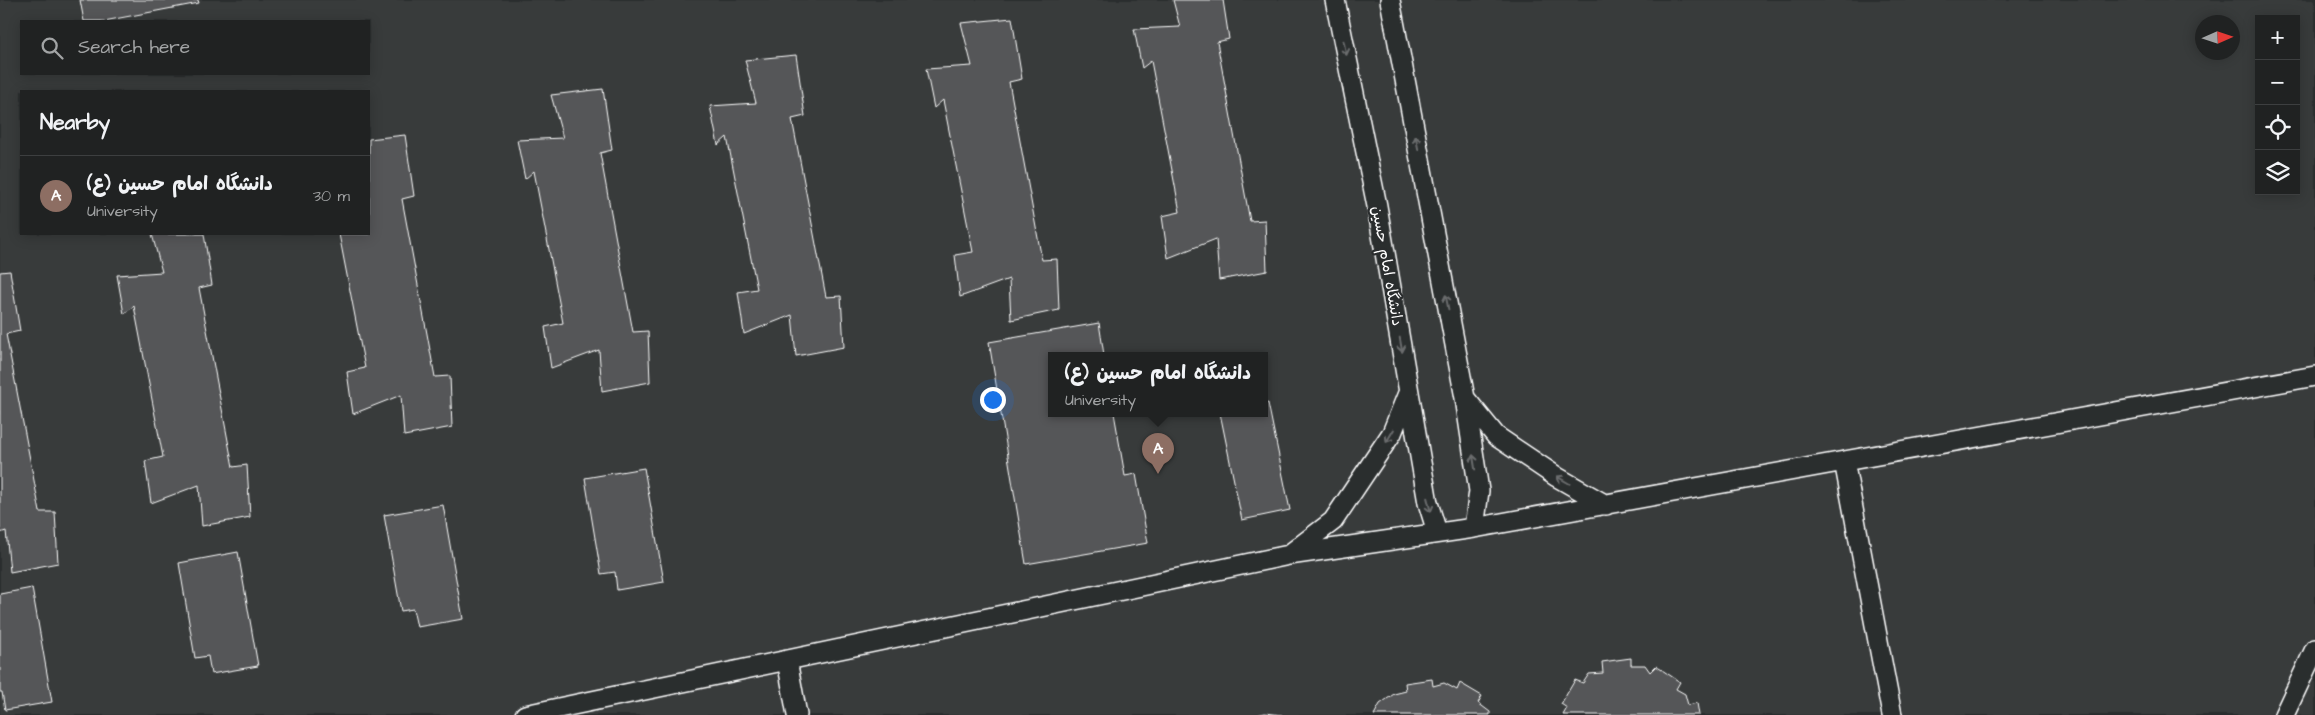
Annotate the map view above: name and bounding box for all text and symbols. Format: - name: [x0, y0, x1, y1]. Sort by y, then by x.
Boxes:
- north arrow: [2195, 15, 2240, 60]
- map controls: [2255, 15, 2300, 195]
- button: +: [2255, 15, 2300, 60]
- search box: [20, 20, 370, 75]
- icon: search: [38, 34, 66, 62]
- text: Search here: [78, 34, 190, 61]
- one-way arrow: [1340, 39, 1350, 55]
- button: −: [2255, 60, 2300, 105]
- button: locate: [2255, 105, 2300, 150]
- text: Nearby: [40, 108, 110, 137]
- one-way arrow: [1411, 135, 1421, 151]
- button: layers: [2255, 150, 2300, 195]
- text: دانشگاه امام حسین (ع): [87, 171, 273, 198]
- text: A: [51, 185, 61, 207]
- text: 30 m: [313, 185, 350, 207]
- text: University: [87, 200, 158, 222]
- street label: دانشگاه امام حسین: [1366, 204, 1408, 328]
- one-way arrow: [1441, 295, 1451, 311]
- one-way arrow: [1396, 337, 1406, 353]
- popup: [1048, 352, 1268, 417]
- text: دانشگاه امام حسین (ع): [1065, 360, 1251, 387]
- your location: [980, 387, 1006, 413]
- text: University: [1065, 389, 1136, 411]
- one-way arrow: [1384, 429, 1394, 443]
- pin: A: [1142, 433, 1174, 474]
- one-way arrow: [1469, 455, 1479, 471]
- one-way arrow: [1557, 475, 1571, 485]
- one-way arrow: [1425, 496, 1434, 512]

